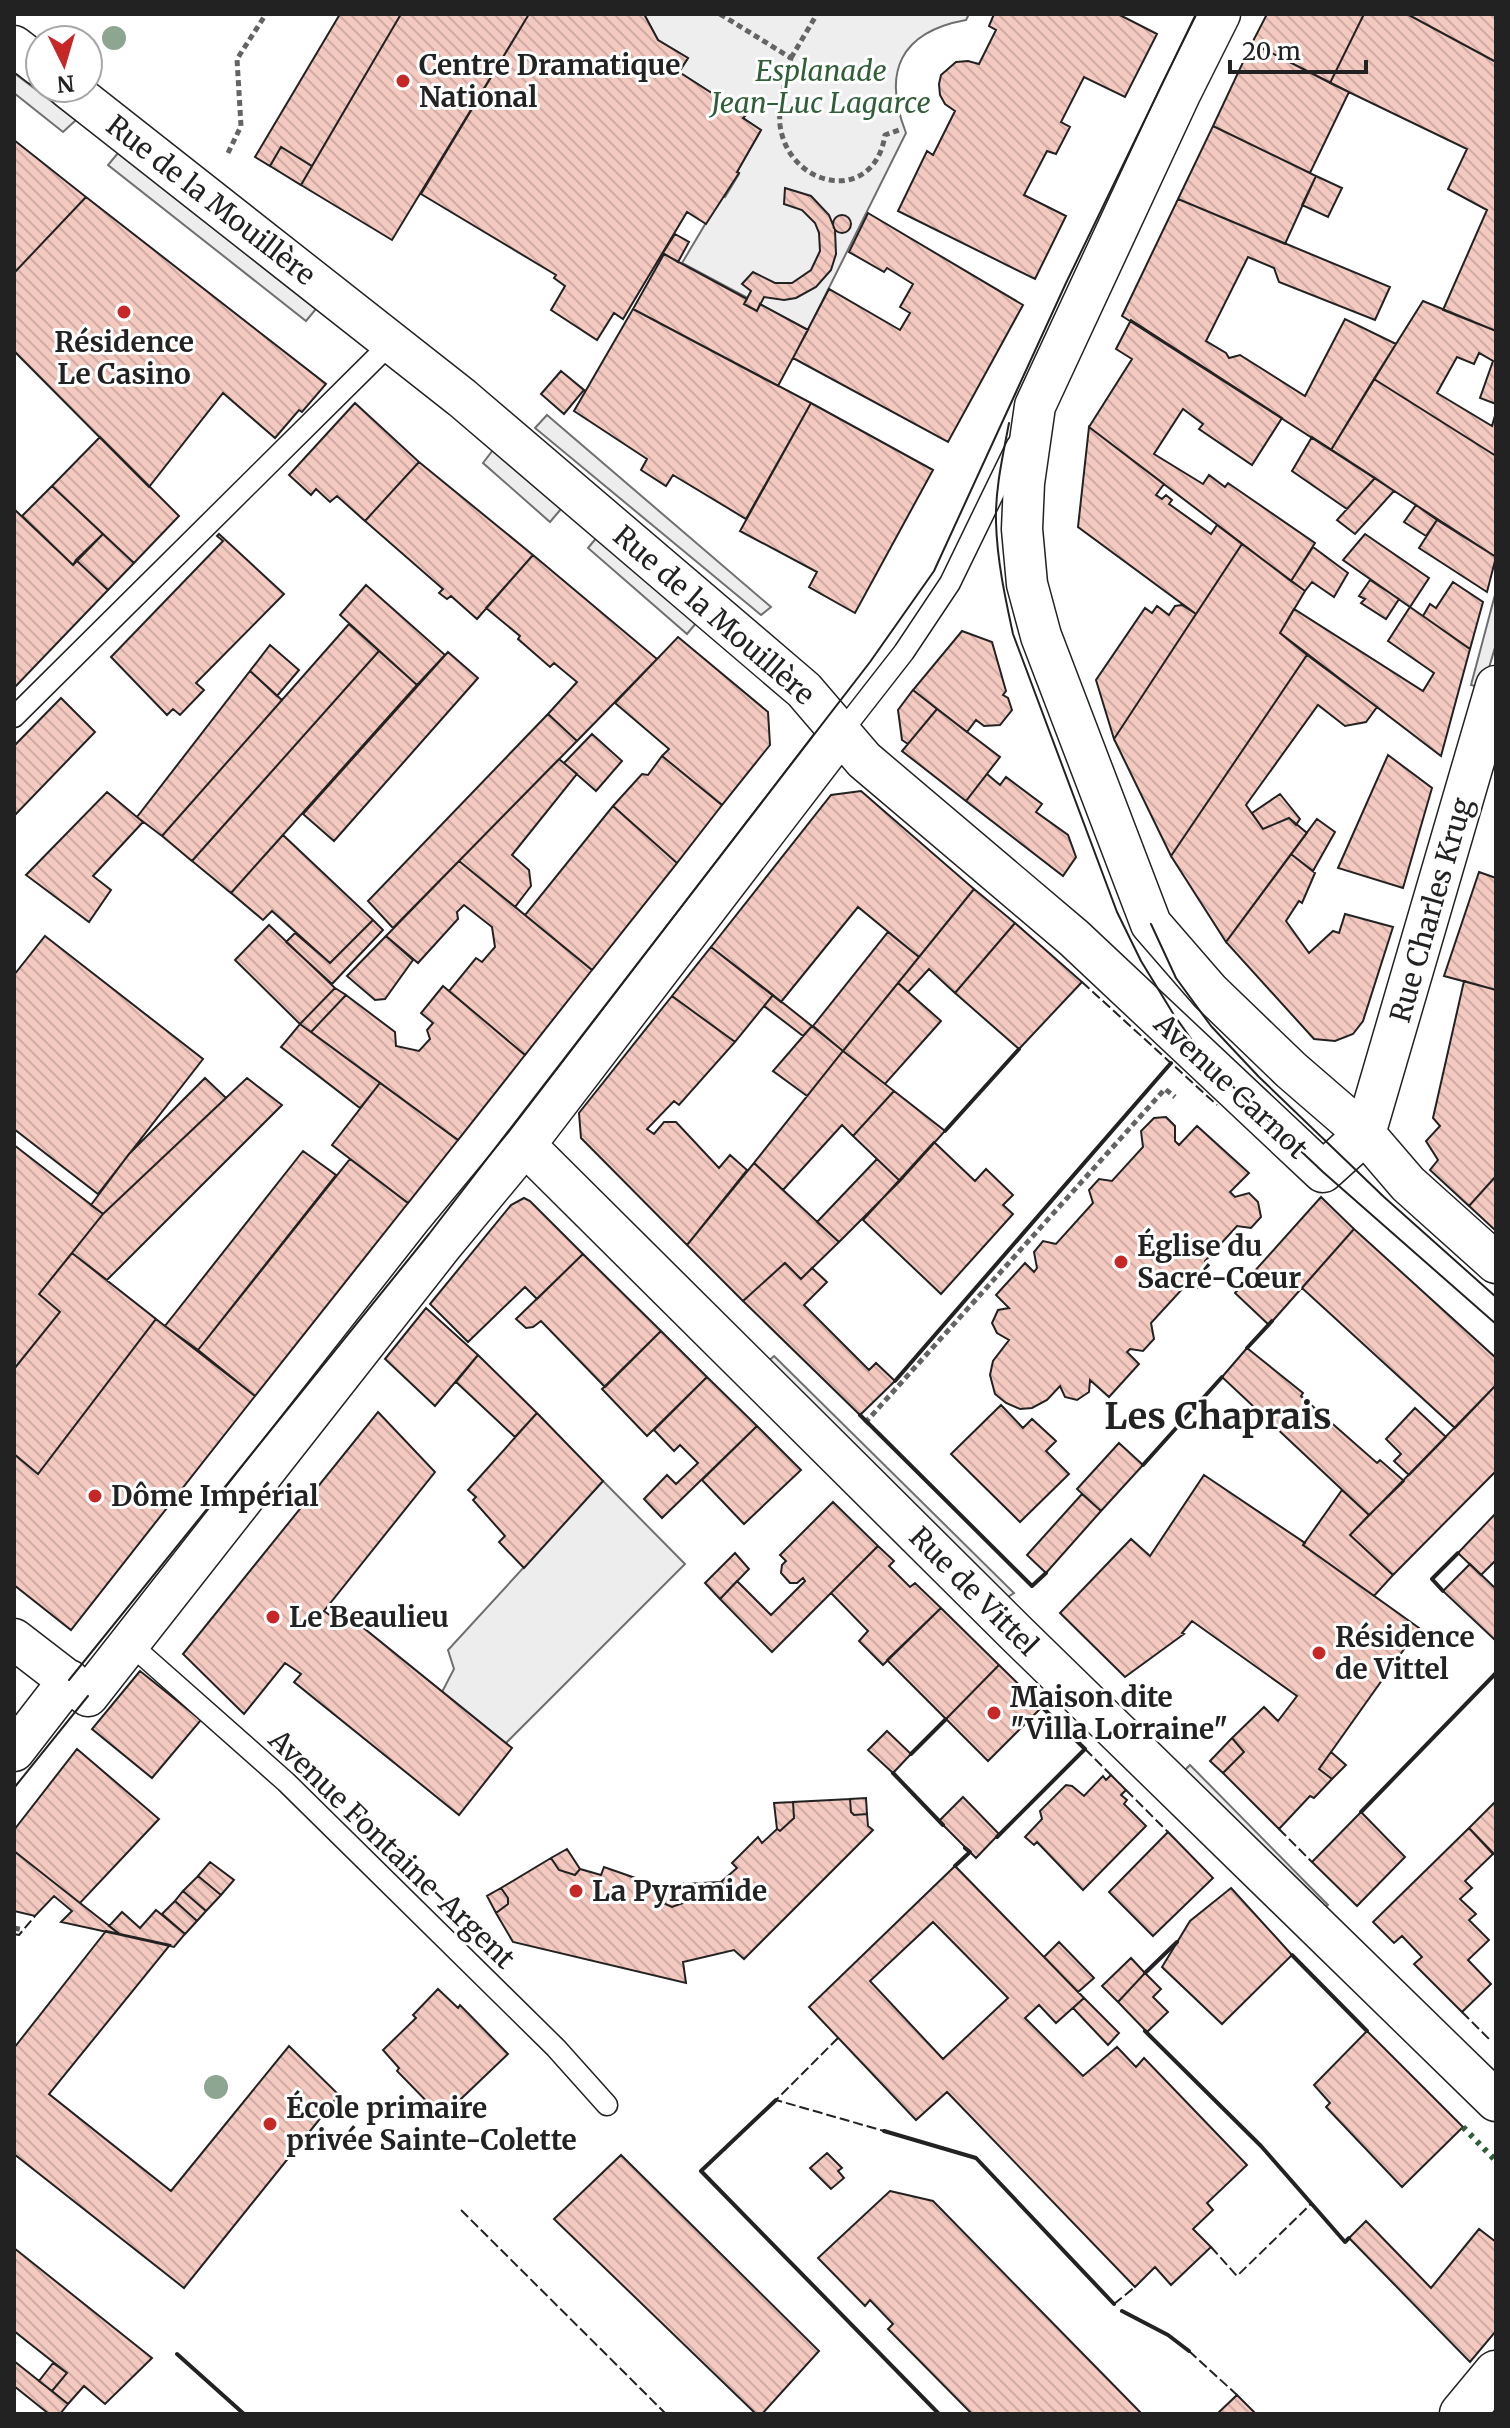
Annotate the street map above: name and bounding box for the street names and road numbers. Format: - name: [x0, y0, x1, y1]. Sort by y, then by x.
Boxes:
- street label: Rue de la Mouillère: [99, 107, 323, 293]
- street label: Rue de la Mouillère: [606, 518, 822, 712]
- street label: Rue Charles Krug: [1382, 793, 1480, 1027]
- street label: Avenue Carnot: [1146, 1005, 1315, 1166]
- street label: Rue de Vittel: [902, 1519, 1046, 1663]
- street label: Avenue Fontaine-Argent: [261, 1721, 523, 1976]

